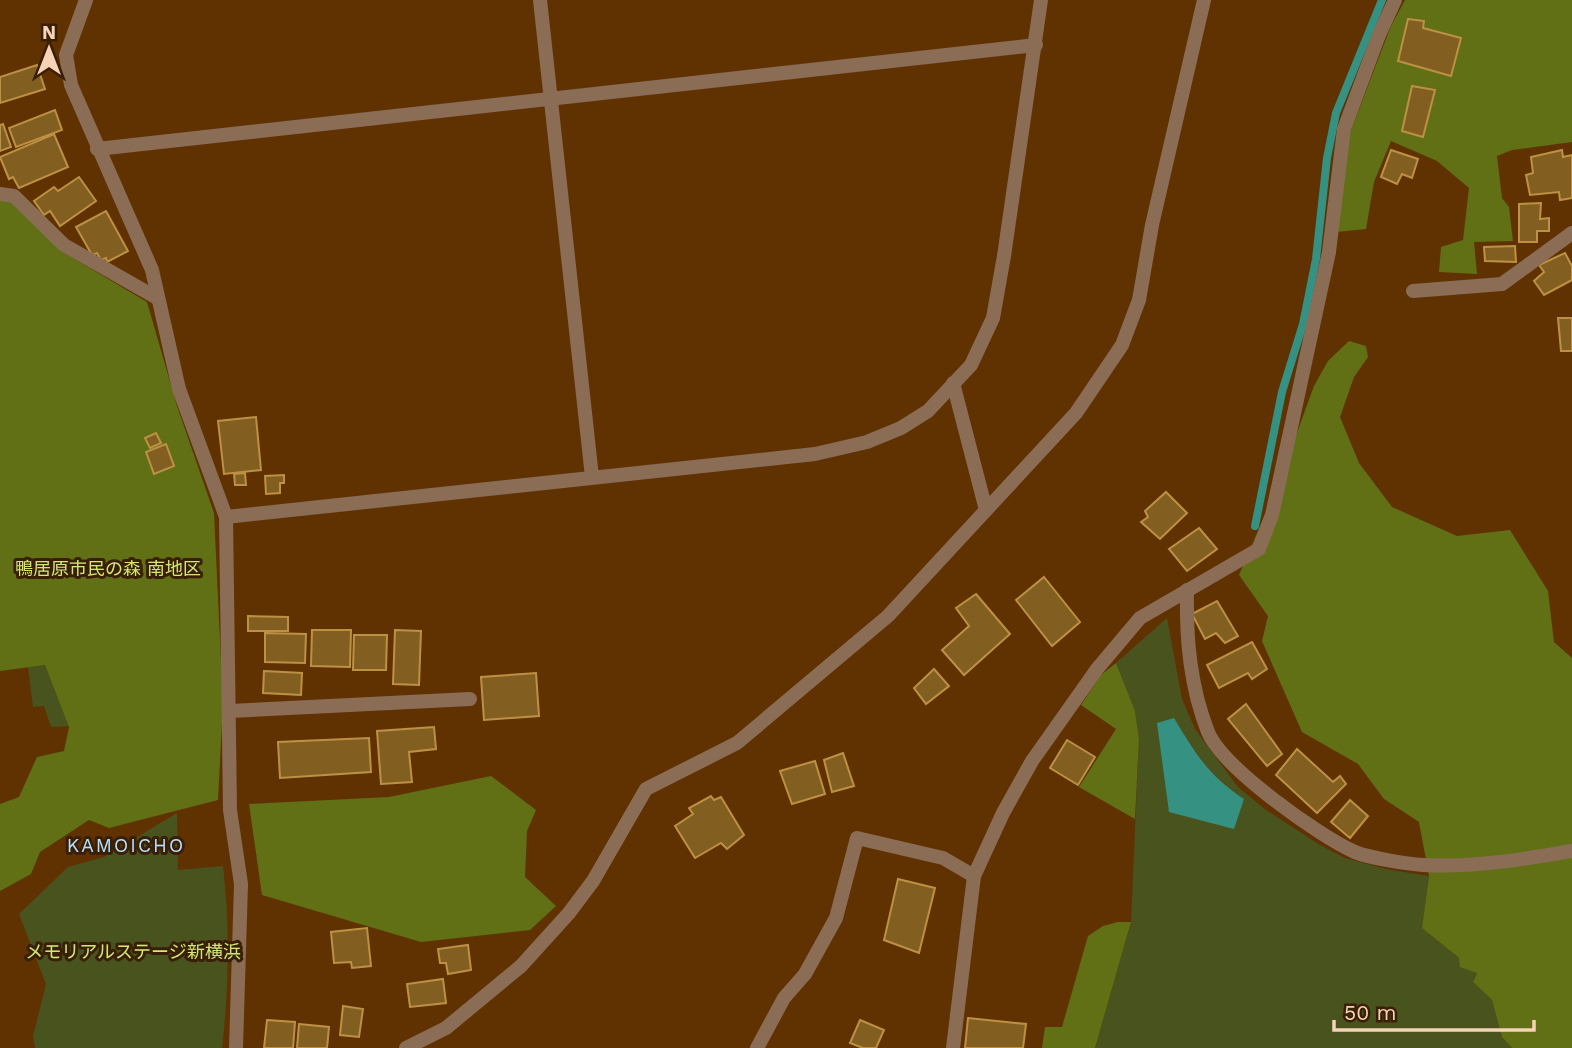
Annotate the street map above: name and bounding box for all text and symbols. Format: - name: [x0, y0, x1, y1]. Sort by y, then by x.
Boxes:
- north arrow: [14, 14, 84, 84]
- text: N: [42, 21, 56, 44]
- park label: 鴨居原市民の森 南地区: [15, 558, 201, 579]
- district label: KAMOICHO: [67, 834, 185, 857]
- park label: メモリアルステージ新横浜: [25, 941, 241, 962]
- scale bar: [1334, 988, 1534, 1032]
- text: 50 m: [1344, 1000, 1396, 1025]

